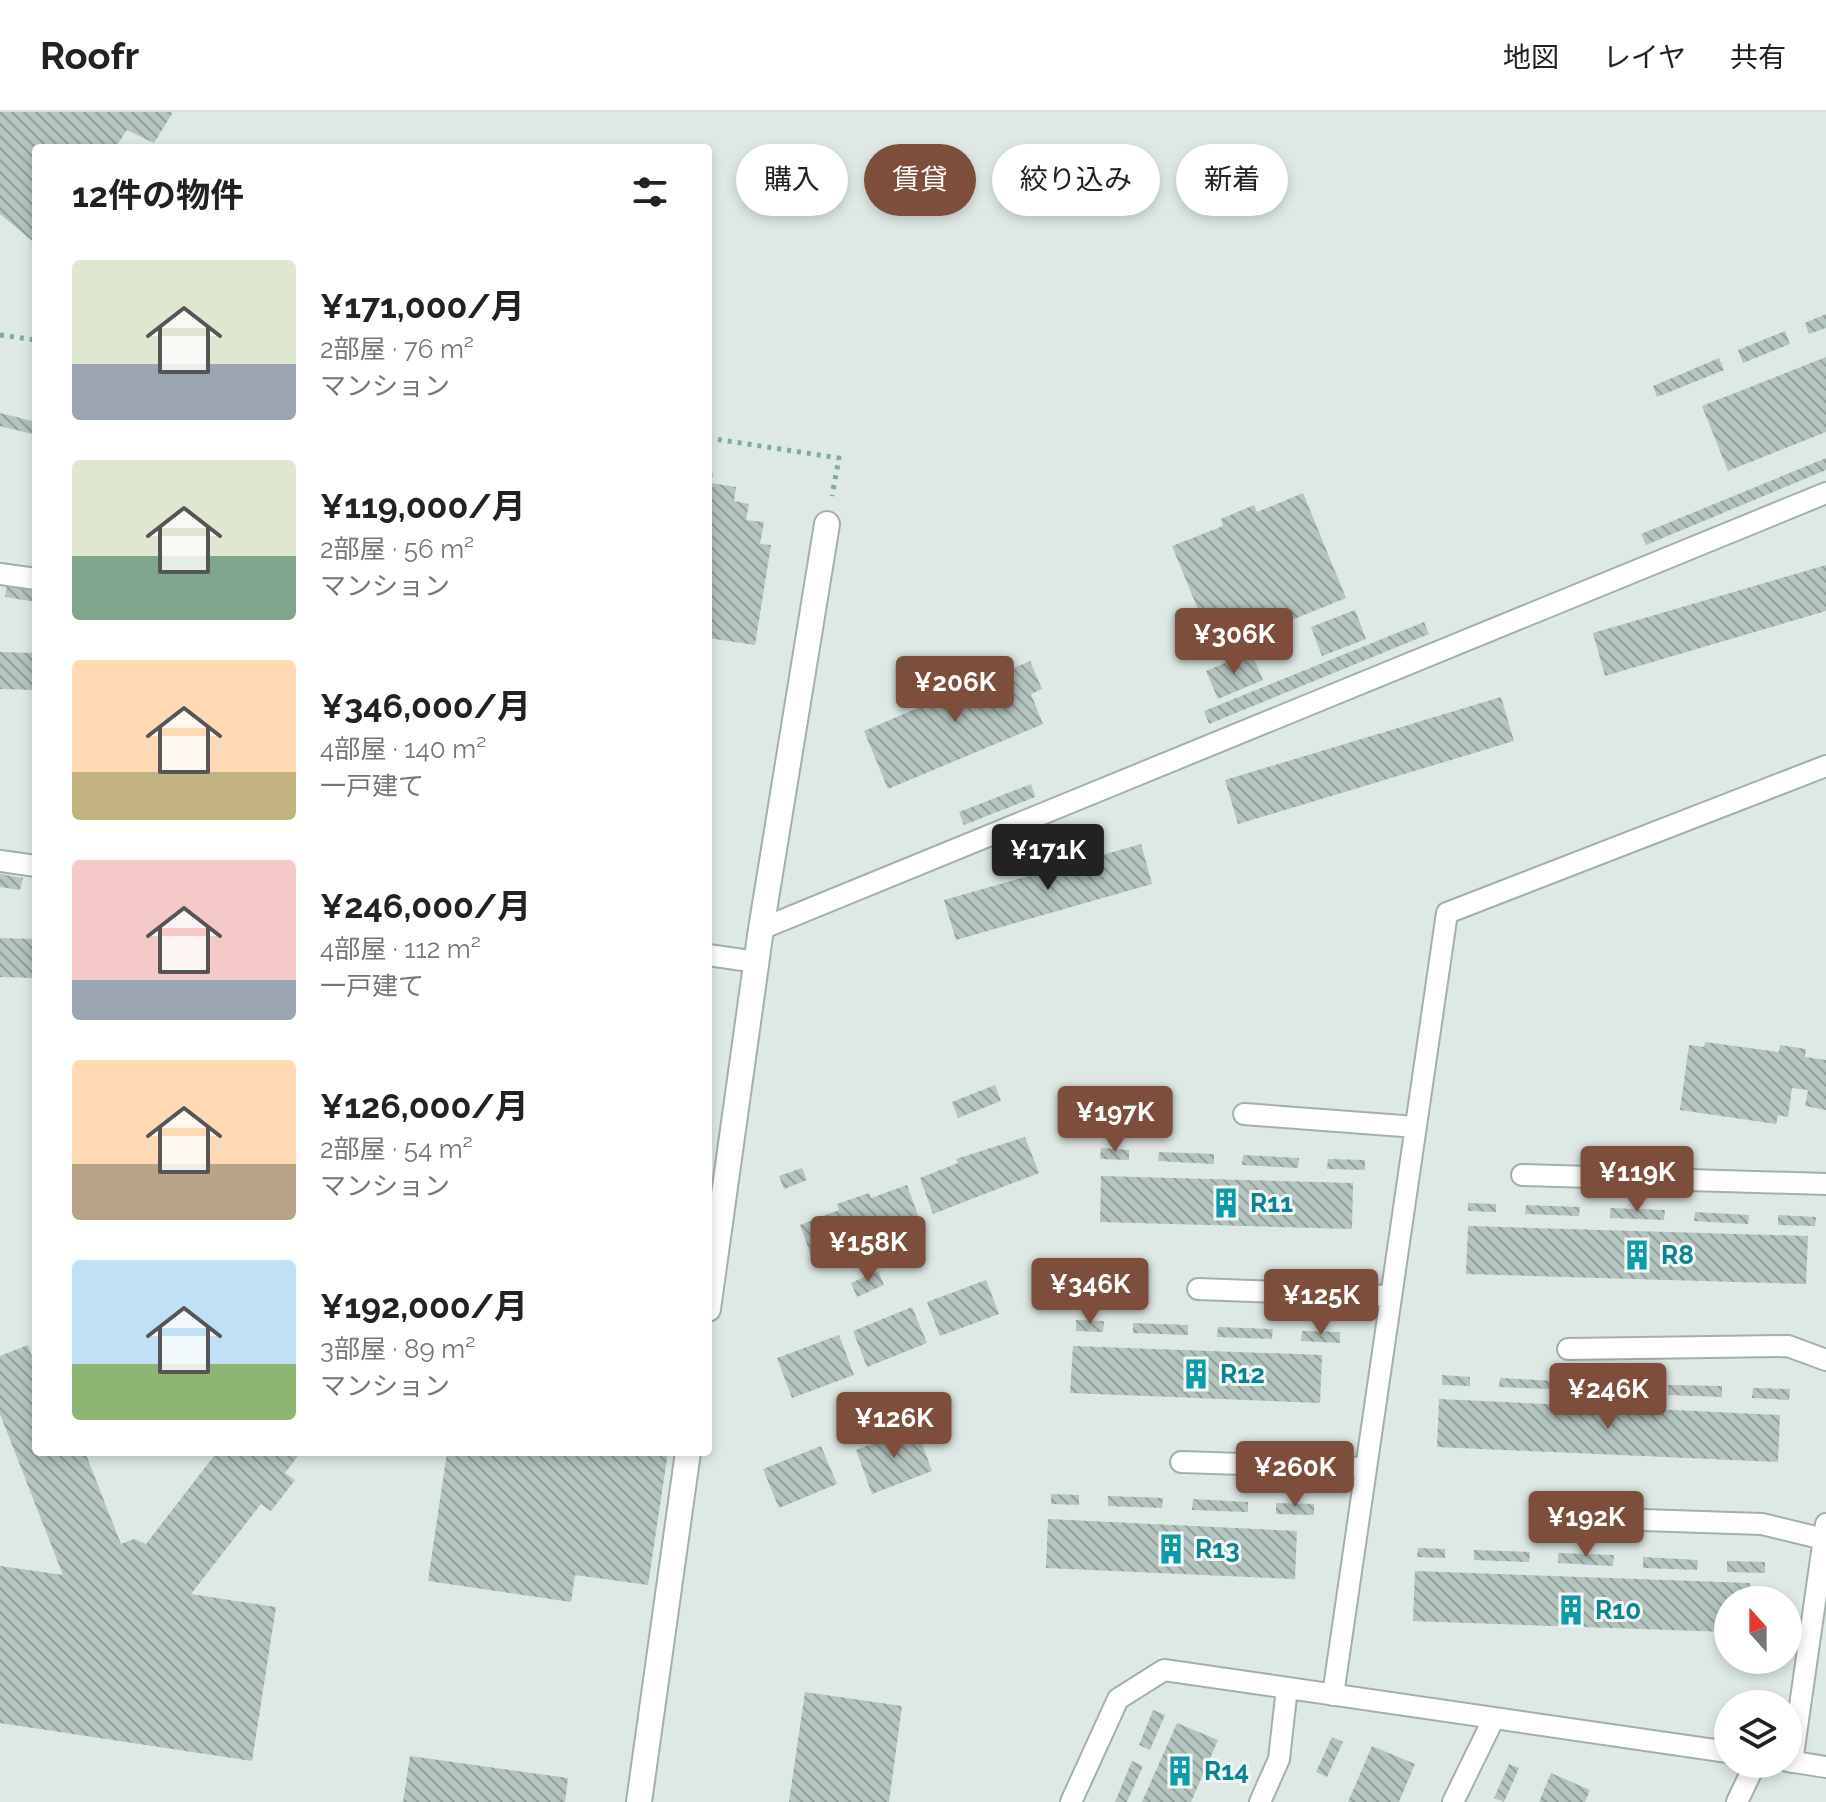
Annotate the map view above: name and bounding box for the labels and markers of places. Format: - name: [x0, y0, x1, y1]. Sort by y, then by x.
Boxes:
- pin: ¥306K: [1178, 608, 1290, 676]
- pin: ¥206K: [899, 656, 1011, 724]
- pin: ¥171K: [992, 824, 1104, 892]
- pin: ¥197K: [1059, 1086, 1171, 1154]
- pin: ¥119K: [1581, 1146, 1693, 1214]
- building icon: R11: [1209, 1186, 1243, 1220]
- place label: R11: [1250, 1188, 1293, 1218]
- pin: ¥158K: [812, 1216, 924, 1284]
- building icon: R8: [1620, 1238, 1654, 1272]
- place label: R8: [1661, 1240, 1694, 1270]
- pin: ¥346K: [1034, 1258, 1146, 1326]
- pin: ¥125K: [1265, 1269, 1377, 1337]
- building icon: R12: [1179, 1357, 1213, 1391]
- place label: R12: [1220, 1359, 1265, 1389]
- pin: ¥246K: [1552, 1363, 1664, 1431]
- pin: ¥126K: [838, 1392, 950, 1460]
- pin: ¥260K: [1239, 1441, 1351, 1509]
- pin: ¥192K: [1530, 1491, 1642, 1559]
- building icon: R13: [1154, 1532, 1188, 1566]
- place label: R13: [1195, 1534, 1240, 1564]
- building icon: R10: [1554, 1593, 1588, 1627]
- place label: R10: [1595, 1595, 1641, 1625]
- building icon: R14: [1163, 1754, 1197, 1788]
- place label: R14: [1204, 1756, 1249, 1786]

